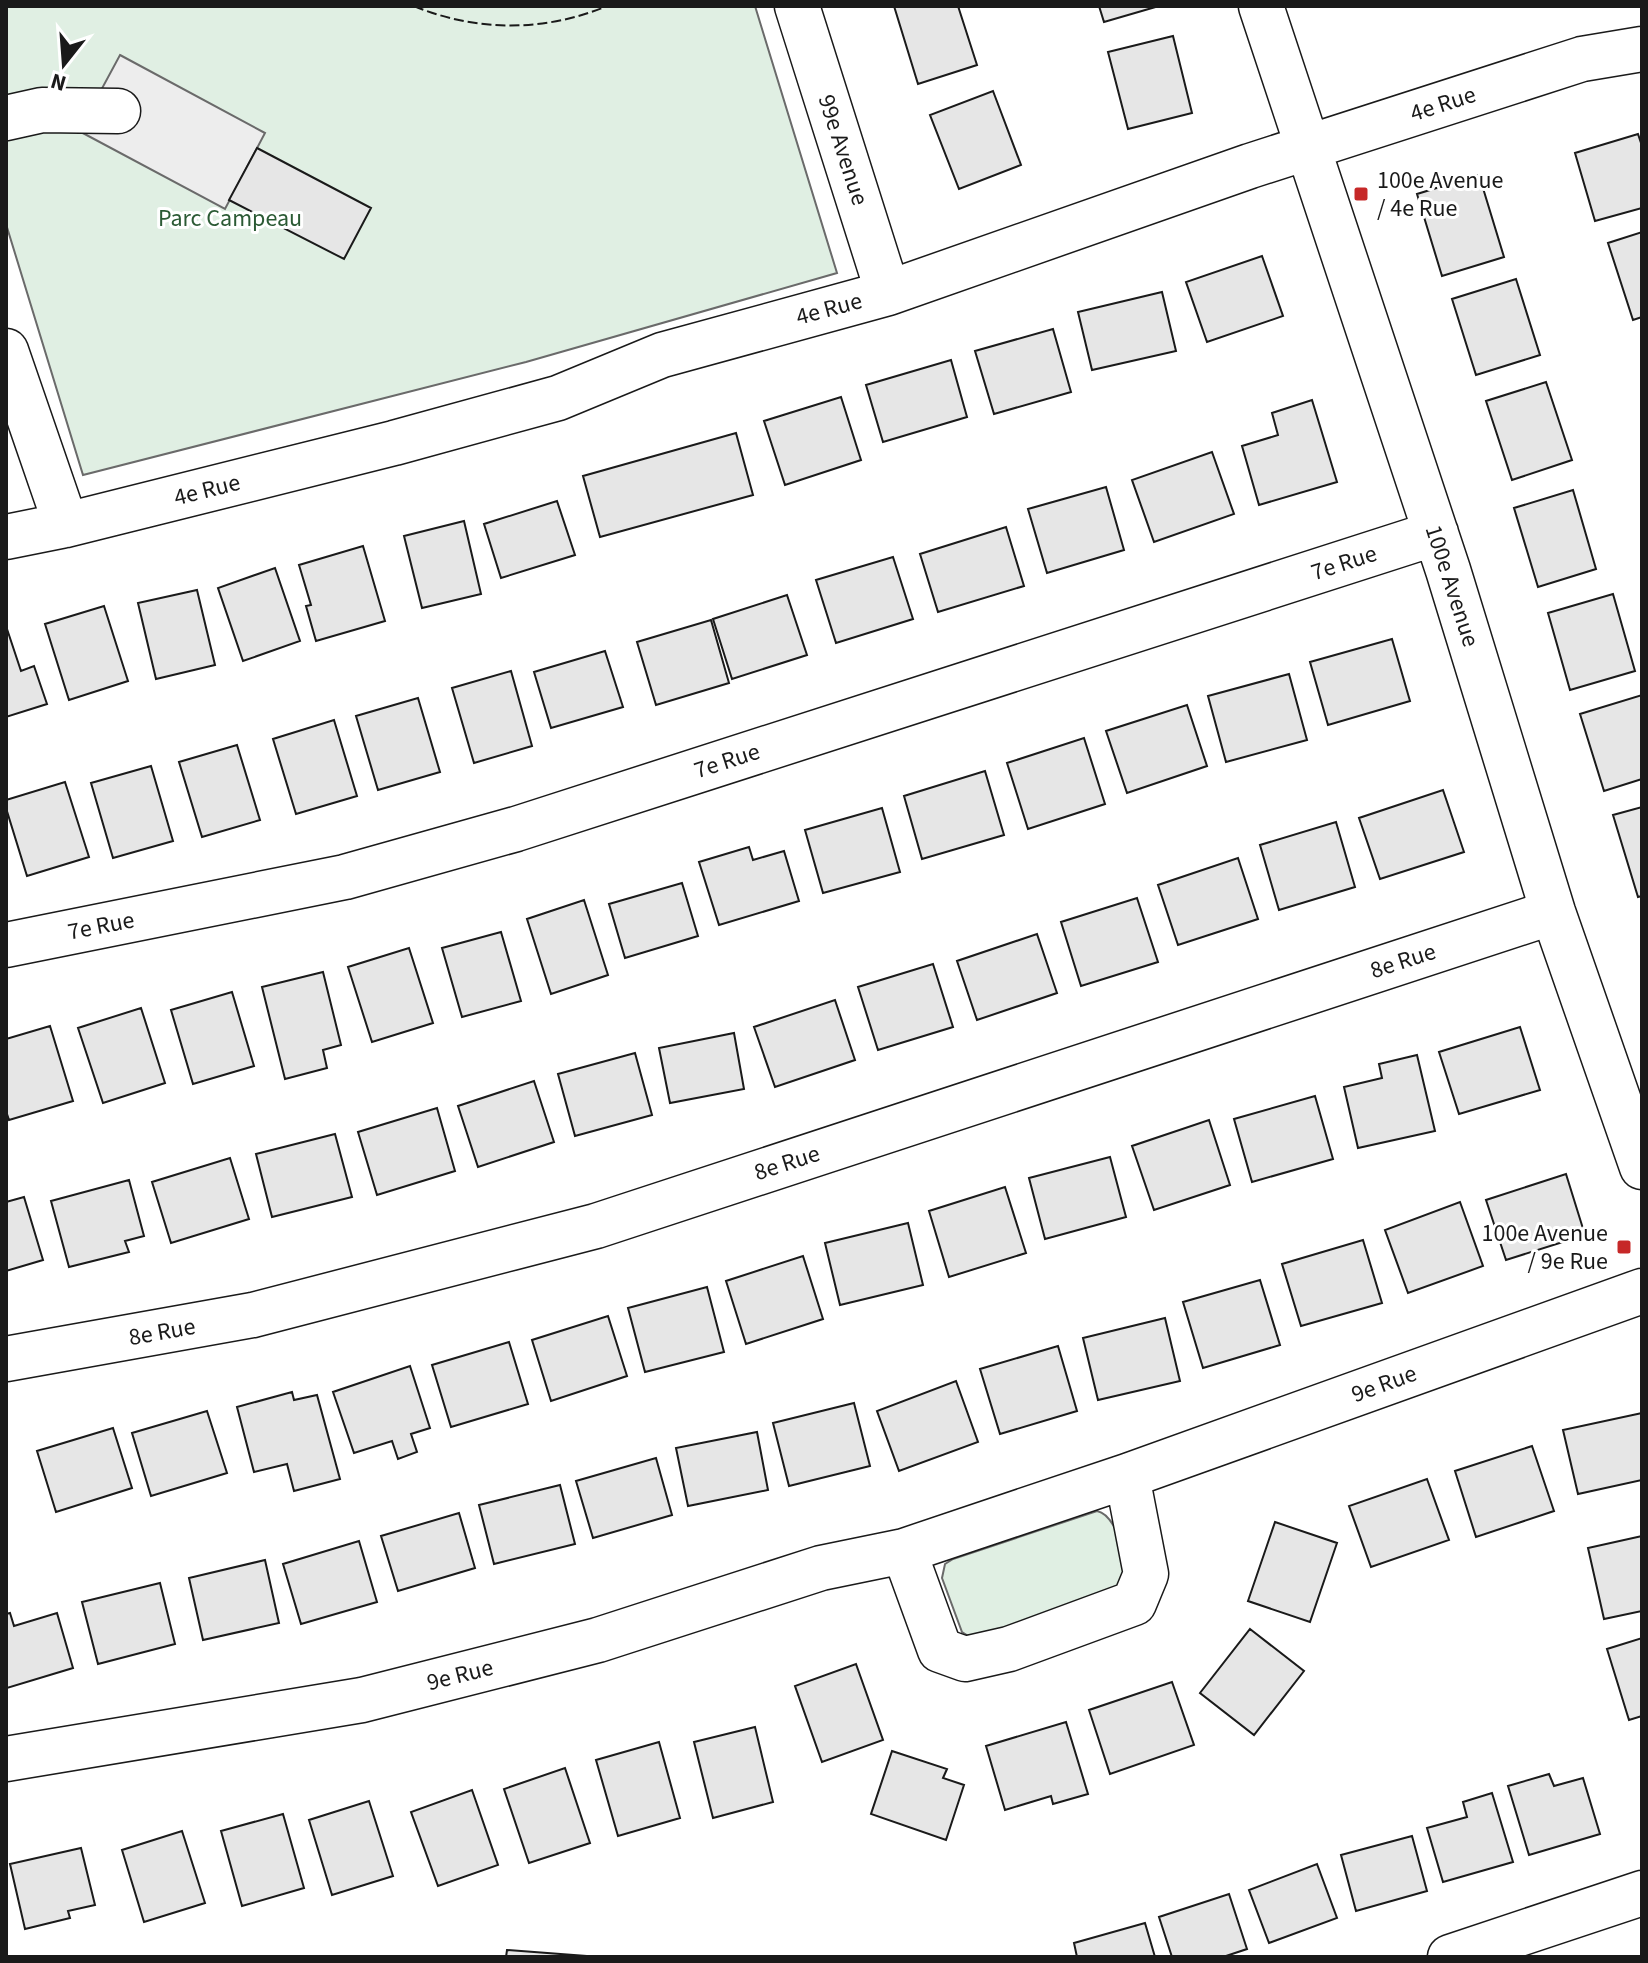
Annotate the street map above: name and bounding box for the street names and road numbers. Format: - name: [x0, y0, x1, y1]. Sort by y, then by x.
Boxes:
- street label: 4e Rue: [1406, 77, 1480, 131]
- street label: 99e Avenue: [809, 90, 877, 210]
- street label: 4e Rue: [792, 283, 866, 335]
- street label: 4e Rue: [170, 465, 244, 515]
- street label: 100e Avenue: [1416, 520, 1488, 652]
- street label: 7e Rue: [1307, 536, 1381, 590]
- street label: 7e Rue: [690, 734, 764, 788]
- street label: 7e Rue: [65, 902, 137, 950]
- street label: 8e Rue: [1366, 934, 1440, 988]
- street label: 8e Rue: [750, 1136, 824, 1190]
- street label: 8e Rue: [126, 1309, 198, 1355]
- street label: 9e Rue: [1346, 1356, 1422, 1412]
- street label: 9e Rue: [423, 1650, 497, 1700]

